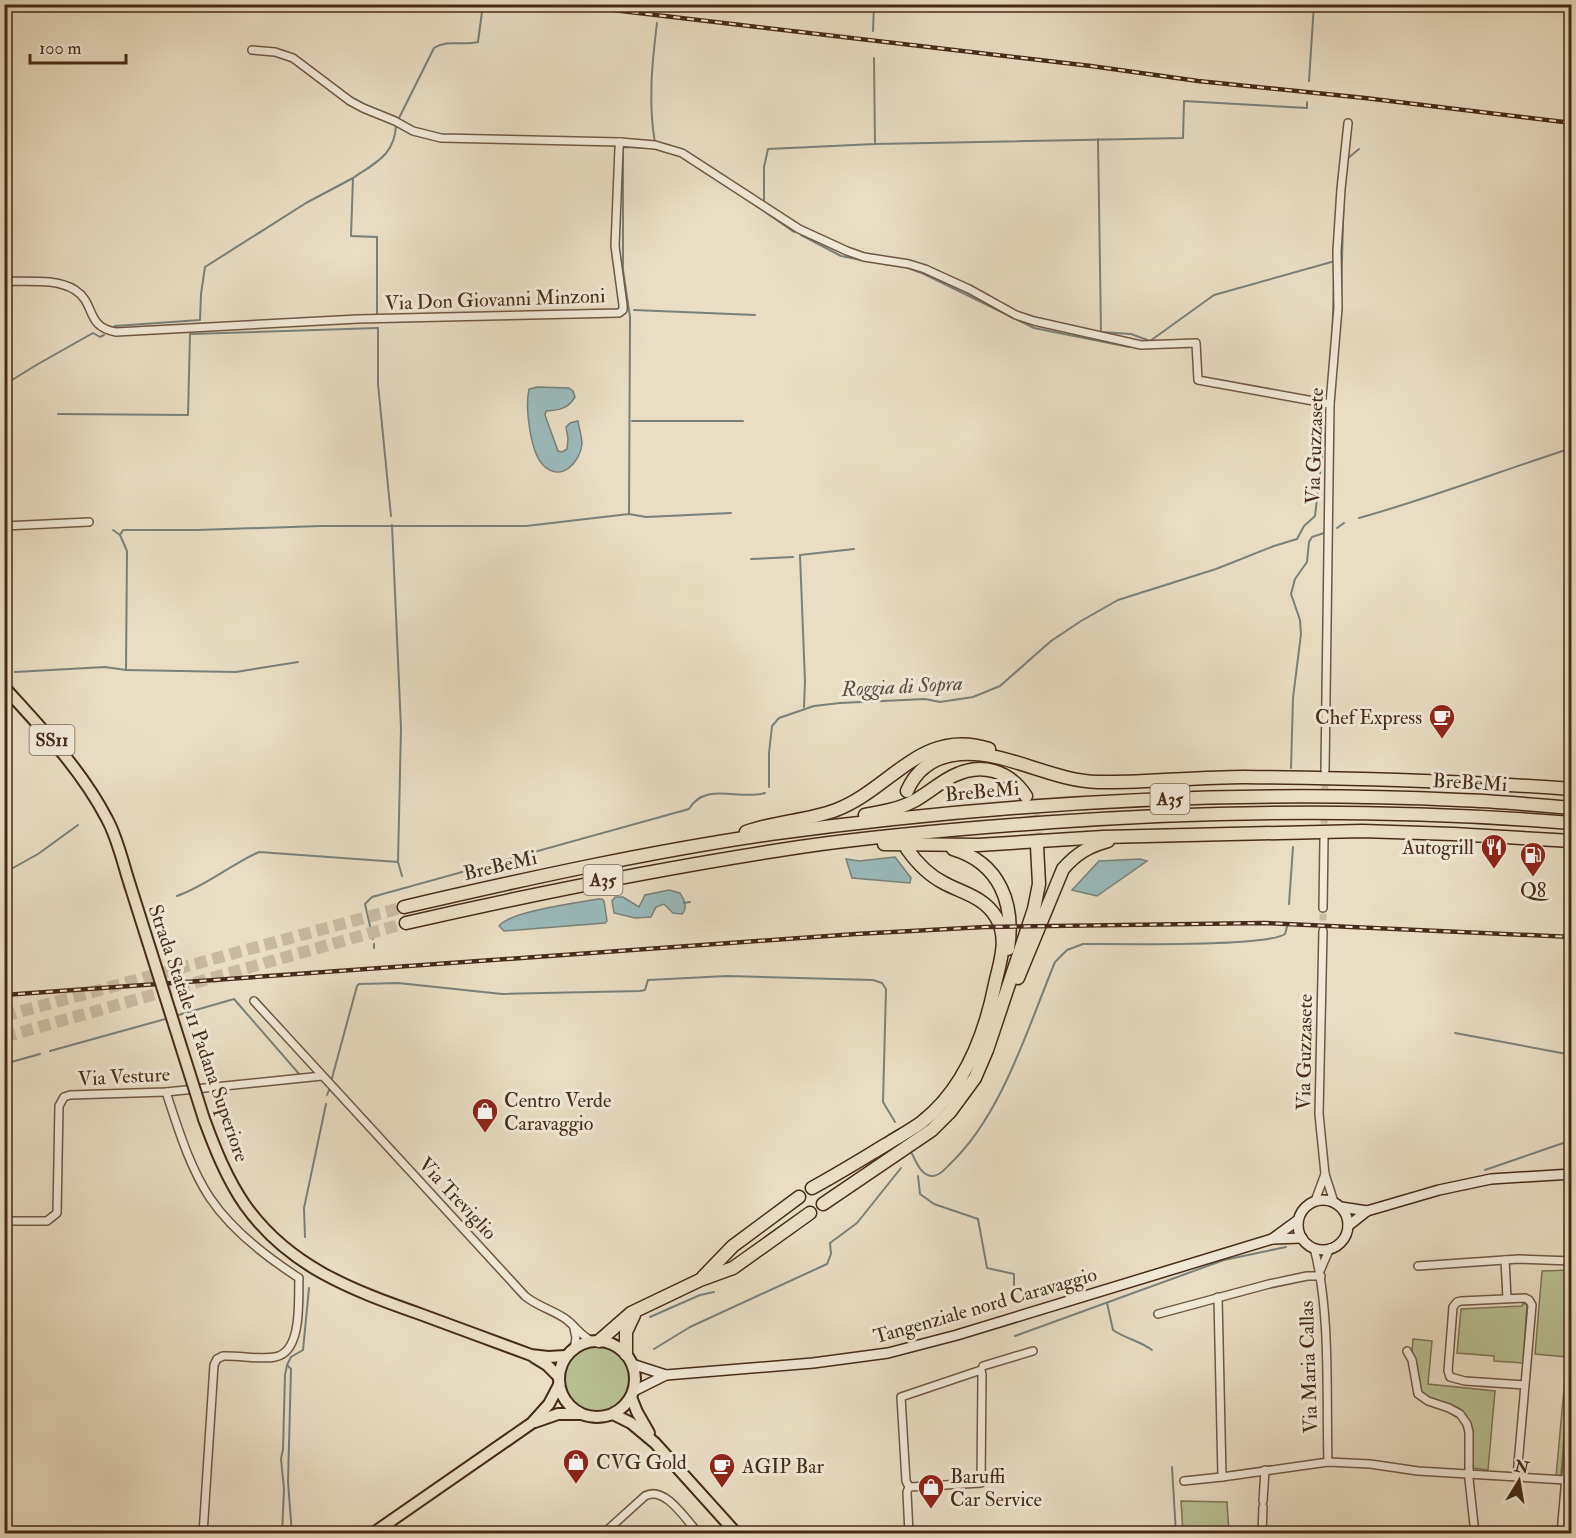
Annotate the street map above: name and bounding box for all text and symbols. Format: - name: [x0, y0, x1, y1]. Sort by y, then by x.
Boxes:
- scale bar: [30, 27, 126, 65]
- text: 100 m: [39, 37, 82, 60]
- street label: Via Don Giovanni Minzoni: [384, 283, 606, 316]
- street label: Via Guzzasete: [1300, 387, 1329, 505]
- water label: Roggia di Sopra: [840, 670, 964, 703]
- cafe icon: Chef Express: [1427, 702, 1457, 740]
- place label: Chef Express: [1315, 705, 1422, 731]
- road number: SS11: [29, 725, 74, 755]
- street label: BreBeMi: [1432, 768, 1508, 797]
- street label: BreBeMi: [944, 776, 1020, 807]
- road number: A35: [1150, 784, 1190, 814]
- restaurant icon: Autogrill: [1479, 832, 1509, 870]
- place label: Autogrill: [1401, 835, 1474, 860]
- fuel station icon: Q8: [1518, 840, 1548, 878]
- street label: BreBeMi: [461, 845, 539, 886]
- road number: A35: [584, 865, 622, 895]
- place label: Q8: [1520, 878, 1550, 903]
- street label: Strada Statale 11 Padana Superiore: [142, 901, 254, 1165]
- street label: Via Guzzasete: [1291, 993, 1318, 1111]
- street label: Via Vesture: [77, 1062, 171, 1091]
- place label: Centro Verde Caravaggio: [504, 1088, 611, 1136]
- shop icon: Centro Verde Caravaggio: [470, 1096, 500, 1134]
- street label: Via Treviglio: [413, 1152, 502, 1245]
- street label: Tangenziale nord Caravaggio: [871, 1262, 1100, 1349]
- street label: Via Maria Callas: [1294, 1300, 1323, 1434]
- shop icon: CVG Gold: [561, 1447, 591, 1485]
- place label: CVG Gold: [596, 1450, 687, 1475]
- cafe icon: AGIP Bar: [707, 1451, 737, 1489]
- north arrow: [1489, 1451, 1549, 1511]
- place label: AGIP Bar: [741, 1454, 825, 1479]
- text: N: [1512, 1456, 1531, 1479]
- place label: Baruffi Car Service: [950, 1464, 1042, 1512]
- shop icon: Baruffi Car Service: [916, 1472, 946, 1510]

